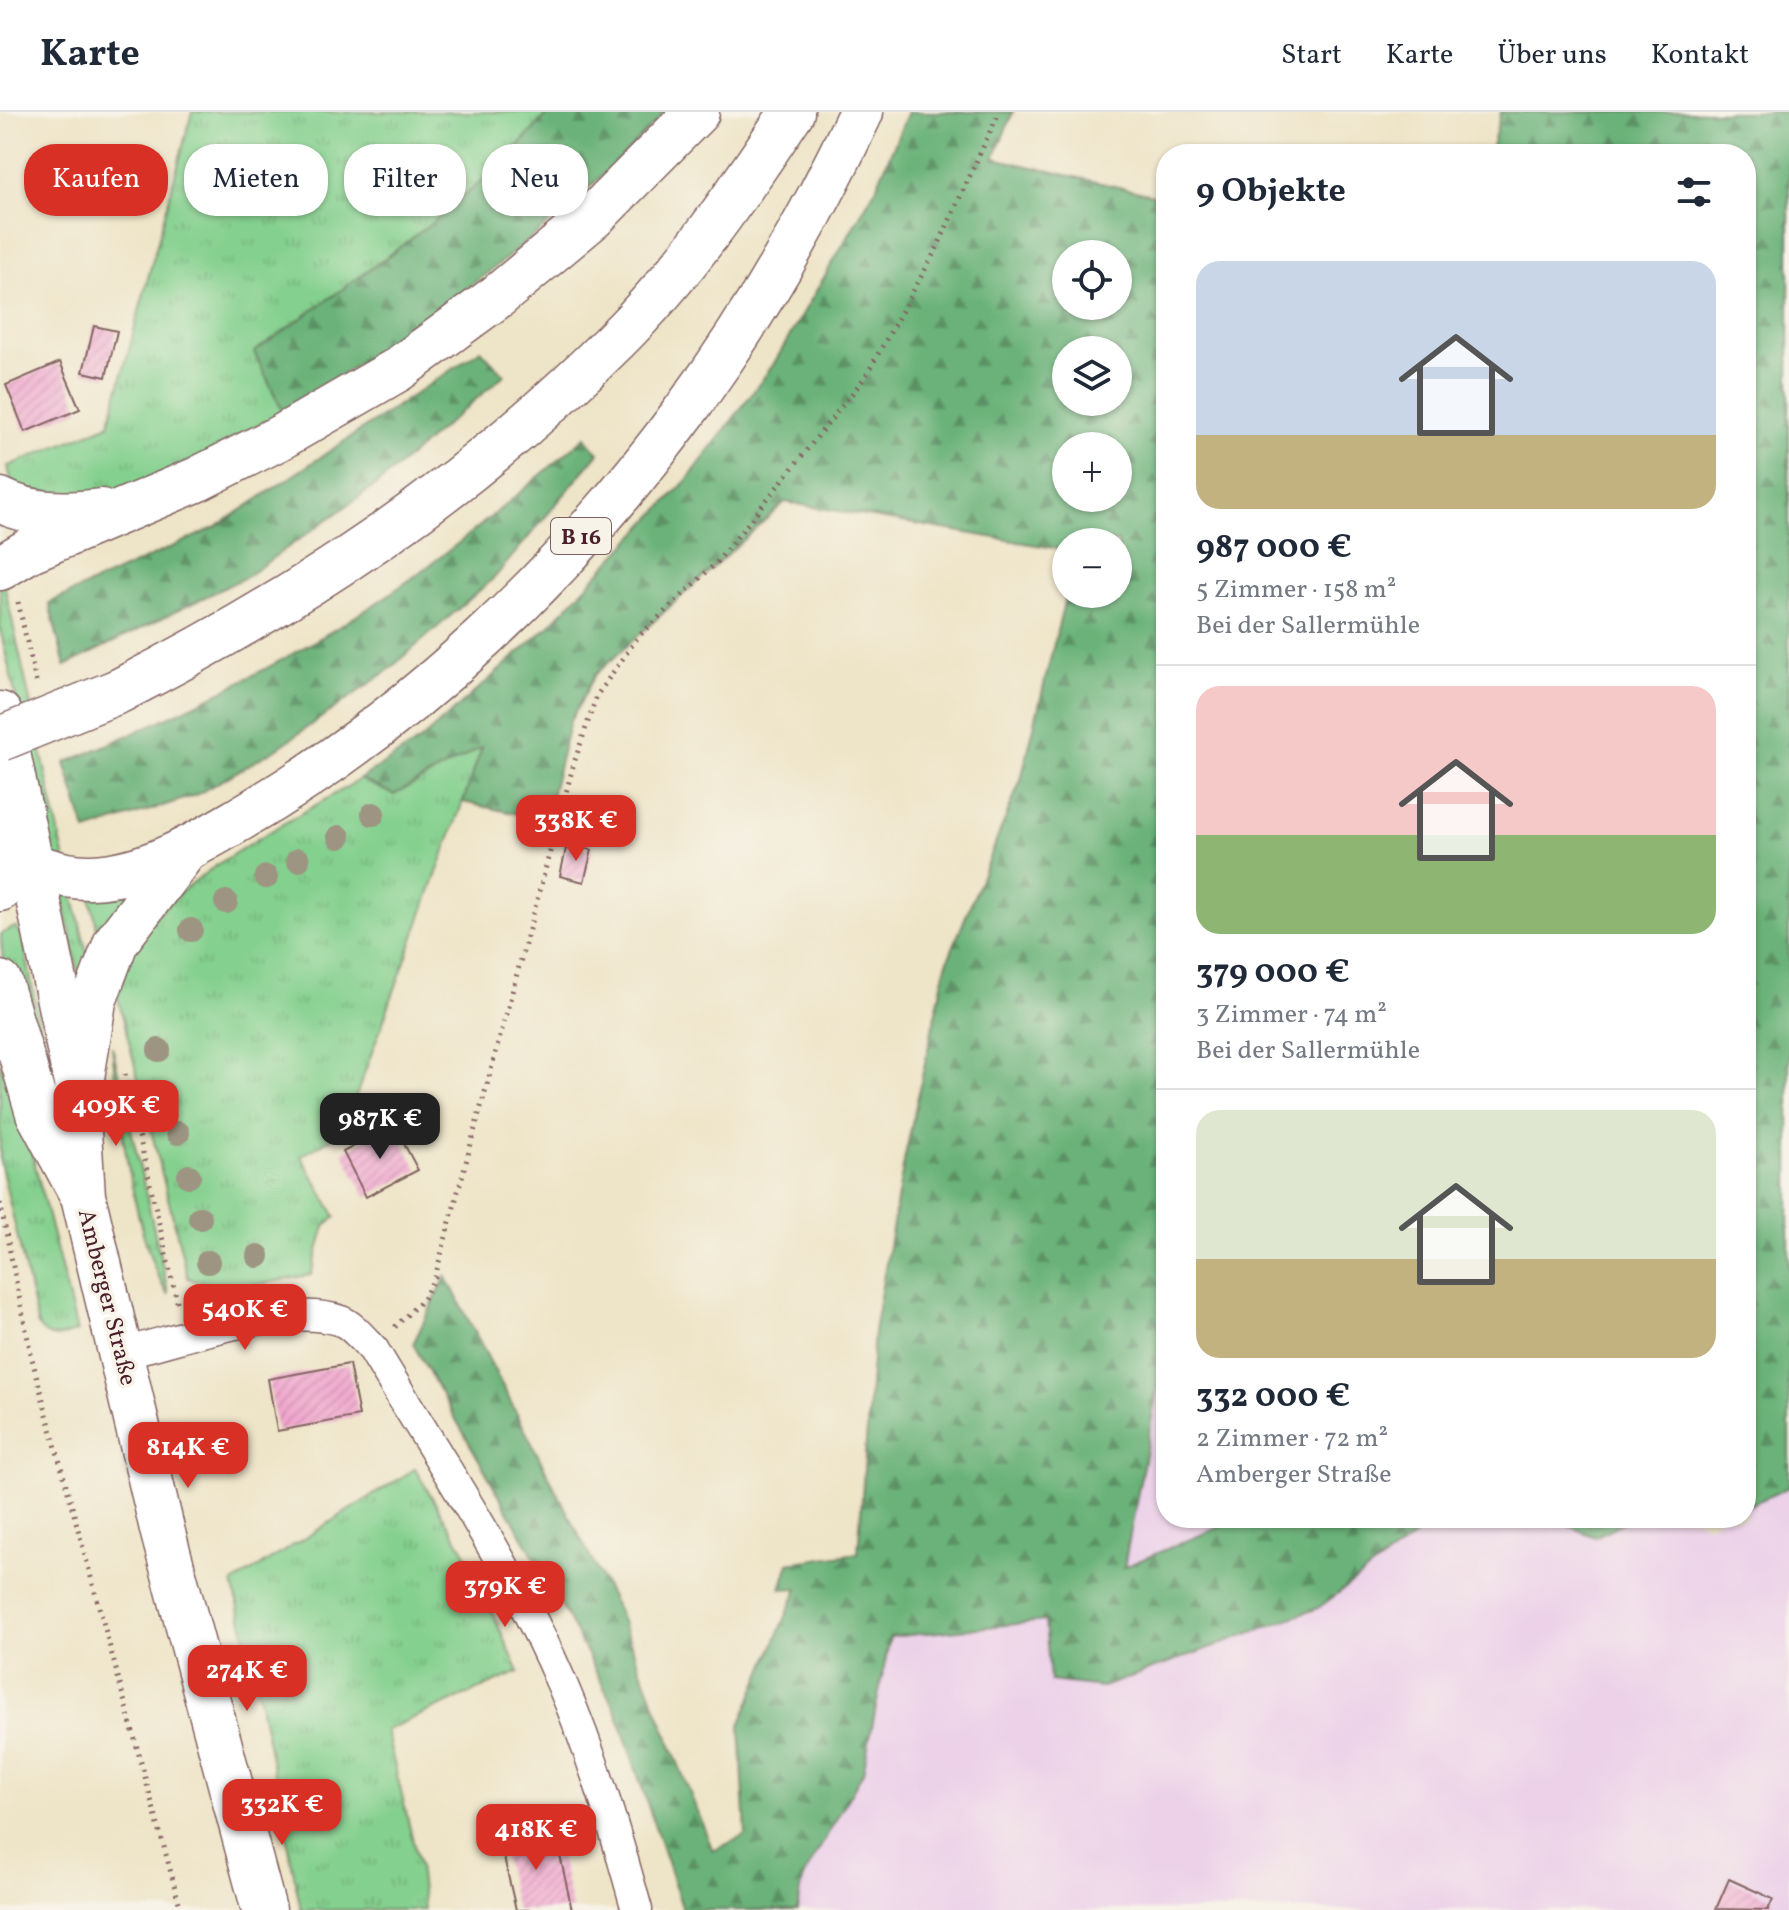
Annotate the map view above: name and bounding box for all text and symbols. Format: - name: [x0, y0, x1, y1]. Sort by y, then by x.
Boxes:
- text: Karte: [40, 29, 140, 82]
- text: Start: [1281, 36, 1342, 75]
- text: Karte: [1386, 36, 1453, 75]
- text: Über uns: [1497, 36, 1607, 75]
- text: Kontakt: [1651, 36, 1749, 75]
- chip: Kaufen: [24, 144, 168, 216]
- chip: Mieten: [184, 144, 328, 216]
- chip: Filter: [344, 144, 466, 216]
- chip: Neu: [482, 144, 588, 216]
- text: 9 Objekte: [1196, 169, 1346, 216]
- icon: filters: [1672, 170, 1716, 214]
- map controls: [1052, 240, 1132, 608]
- button: locate: [1052, 240, 1132, 320]
- icon: home: [1384, 313, 1528, 457]
- button: layers: [1052, 336, 1132, 416]
- button: +: [1052, 432, 1132, 512]
- road number: B 16: [551, 518, 611, 554]
- text: 987 000 €: [1196, 525, 1352, 572]
- button: −: [1052, 528, 1132, 608]
- text: 5 Zimmer · 158 m²: [1196, 572, 1396, 608]
- text: Bei der Sallermühle: [1196, 608, 1420, 644]
- icon: home: [1384, 738, 1528, 882]
- pin: 338K €: [511, 795, 641, 863]
- text: 338K €: [534, 803, 618, 839]
- text: 379 000 €: [1196, 950, 1350, 997]
- text: 3 Zimmer · 74 m²: [1196, 997, 1387, 1033]
- text: Bei der Sallermühle: [1196, 1033, 1420, 1069]
- pin: 409K €: [51, 1080, 181, 1148]
- text: 409K €: [72, 1088, 160, 1124]
- pin: 987K €: [315, 1093, 445, 1161]
- text: 987K €: [338, 1101, 422, 1137]
- icon: home: [1384, 1162, 1528, 1306]
- street label: Amberger Straße: [68, 1206, 144, 1389]
- pin: 540K €: [180, 1284, 310, 1352]
- text: 540K €: [202, 1292, 288, 1328]
- text: 332 000 €: [1196, 1374, 1350, 1421]
- text: 2 Zimmer · 72 m²: [1196, 1421, 1388, 1457]
- pin: 814K €: [123, 1422, 253, 1490]
- text: 814K €: [146, 1430, 230, 1466]
- text: Amberger Straße: [1196, 1457, 1392, 1493]
- pin: 379K €: [440, 1561, 570, 1629]
- text: 379K €: [464, 1569, 546, 1605]
- pin: 274K €: [182, 1645, 312, 1713]
- text: 274K €: [206, 1653, 288, 1689]
- pin: 332K €: [217, 1779, 347, 1847]
- text: 332K €: [240, 1787, 324, 1823]
- pin: 418K €: [471, 1804, 601, 1872]
- text: 418K €: [494, 1812, 578, 1848]

